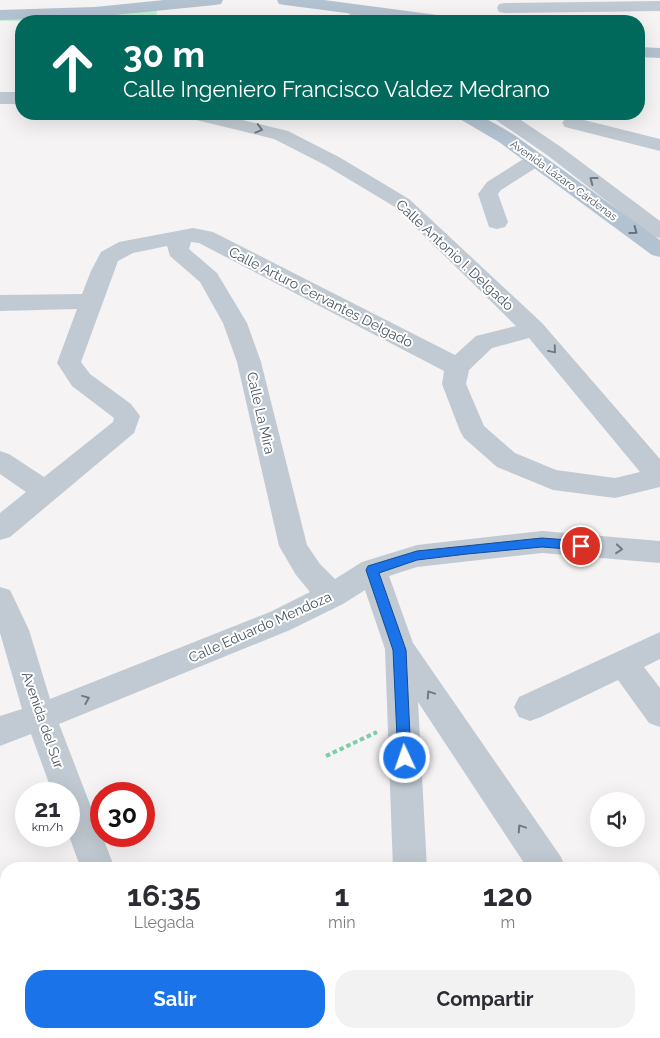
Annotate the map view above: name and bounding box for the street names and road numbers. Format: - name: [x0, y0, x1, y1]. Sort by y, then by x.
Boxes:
- street label: Avenida Lázaro Cárdenas: [508, 137, 620, 224]
- street label: Calle Antonio I. Delgado: [393, 196, 517, 314]
- street label: Calle Arturo Cervantes Delgado: [226, 243, 416, 351]
- street label: Calle La Mira: [244, 370, 278, 456]
- street label: Calle Eduardo Mendoza: [186, 588, 334, 666]
- street label: Avenida del Sur: [19, 670, 67, 771]

